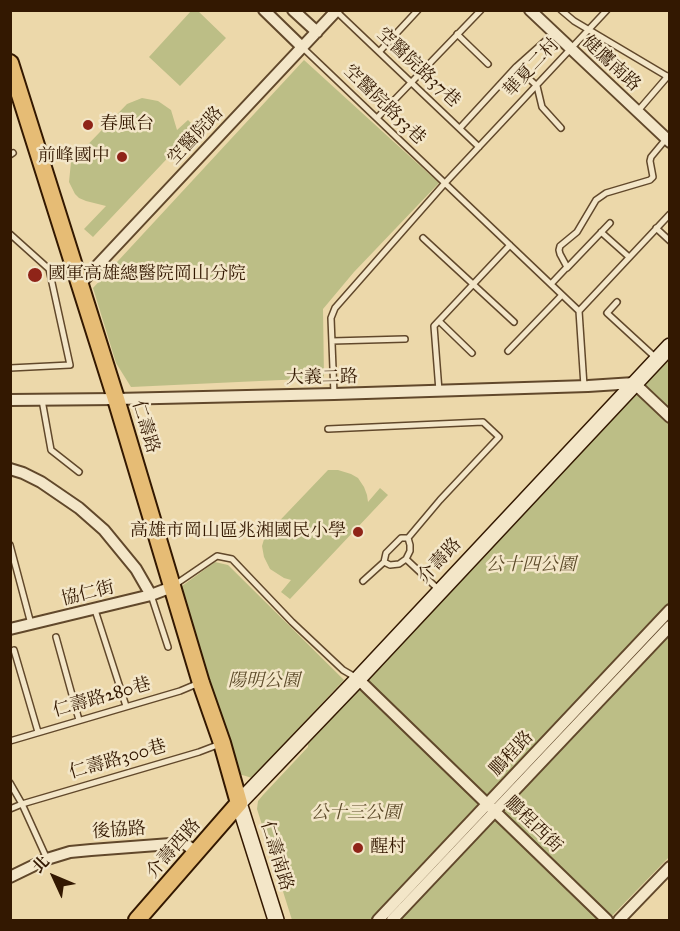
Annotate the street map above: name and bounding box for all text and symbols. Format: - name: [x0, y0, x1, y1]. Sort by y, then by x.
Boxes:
- street label: 空醫院路37巷: [372, 24, 464, 112]
- street label: 健鷹南路: [577, 32, 645, 96]
- street label: 華夏二村: [500, 34, 564, 102]
- street label: 空醫院路53巷: [339, 61, 429, 149]
- street label: 空醫院路: [164, 102, 228, 170]
- place label: 春風台: [100, 114, 154, 136]
- marker: 春風台: [81, 118, 95, 132]
- place label: 前峰國中: [38, 146, 110, 168]
- marker: 前峰國中: [115, 150, 129, 164]
- place label: 國軍高雄總醫院岡山分院: [48, 264, 246, 286]
- marker: 國軍高雄總醫院岡山分院: [26, 266, 44, 284]
- street label: 大義二路: [286, 367, 358, 389]
- street label: 仁壽路: [127, 398, 163, 456]
- place label: 高雄市岡山區兆湘國民小學: [130, 521, 346, 543]
- marker: 高雄市岡山區兆湘國民小學: [351, 525, 365, 539]
- street label: 介壽路: [414, 534, 466, 588]
- park label: 公十四公園: [486, 555, 576, 577]
- street label: 協仁街: [59, 577, 117, 611]
- park label: 陽明公園: [228, 671, 300, 693]
- street label: 仁壽路280巷: [51, 674, 153, 722]
- street label: 鵬程路: [486, 727, 538, 781]
- street label: 仁壽路300巷: [67, 736, 169, 784]
- street label: 鵬程西街: [500, 792, 566, 858]
- park label: 公十三公園: [311, 803, 401, 825]
- street label: 介壽西路: [142, 815, 206, 883]
- street label: 後協路: [91, 818, 147, 844]
- street label: 仁壽南路: [255, 818, 297, 894]
- place label: 醒村: [370, 837, 406, 859]
- marker: 醒村: [351, 841, 365, 855]
- north arrow: [24, 847, 84, 907]
- text: 北: [28, 852, 53, 877]

